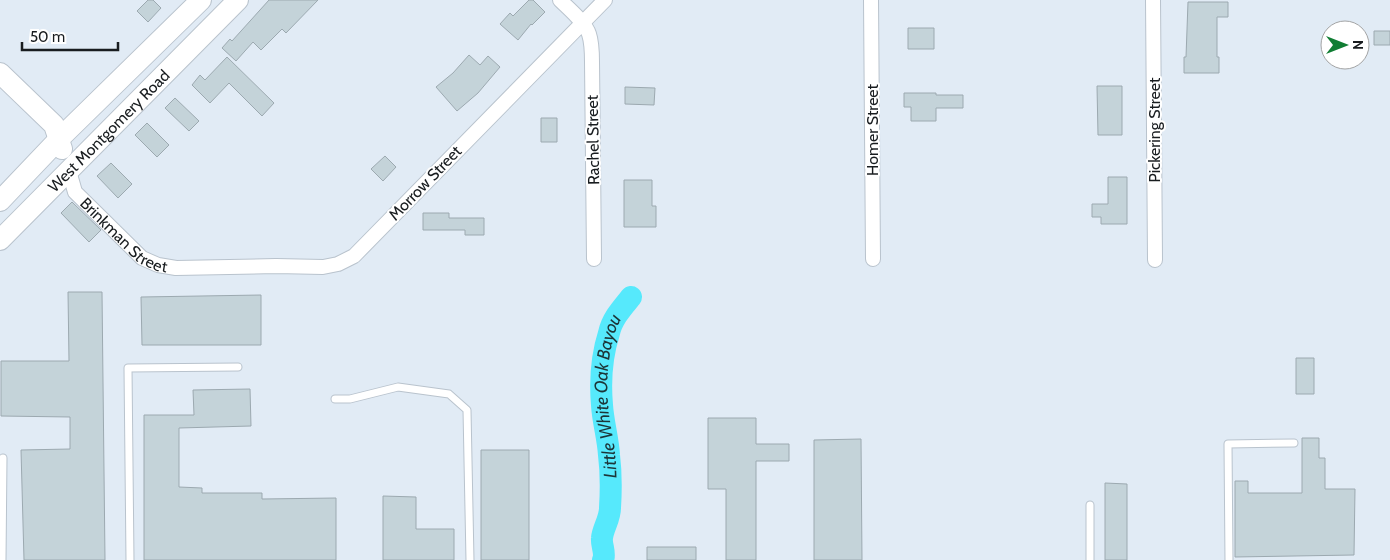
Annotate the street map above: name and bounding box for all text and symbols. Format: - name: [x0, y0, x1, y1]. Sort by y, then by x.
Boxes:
- scale bar: [22, 20, 119, 52]
- north arrow: [1320, 20, 1370, 70]
- text: 50 m: [30, 28, 65, 46]
- text: N: [1349, 40, 1367, 50]
- street label: West Montgomery Road: [44, 65, 173, 196]
- street label: Pickering Street: [1145, 77, 1164, 182]
- street label: Homer Street: [863, 83, 882, 176]
- street label: Rachel Street: [583, 94, 603, 185]
- street label: Morrow Street: [385, 141, 466, 224]
- street label: Brinkman Street: [76, 193, 169, 276]
- water label: Little White Oak Bayou: [590, 310, 626, 479]

